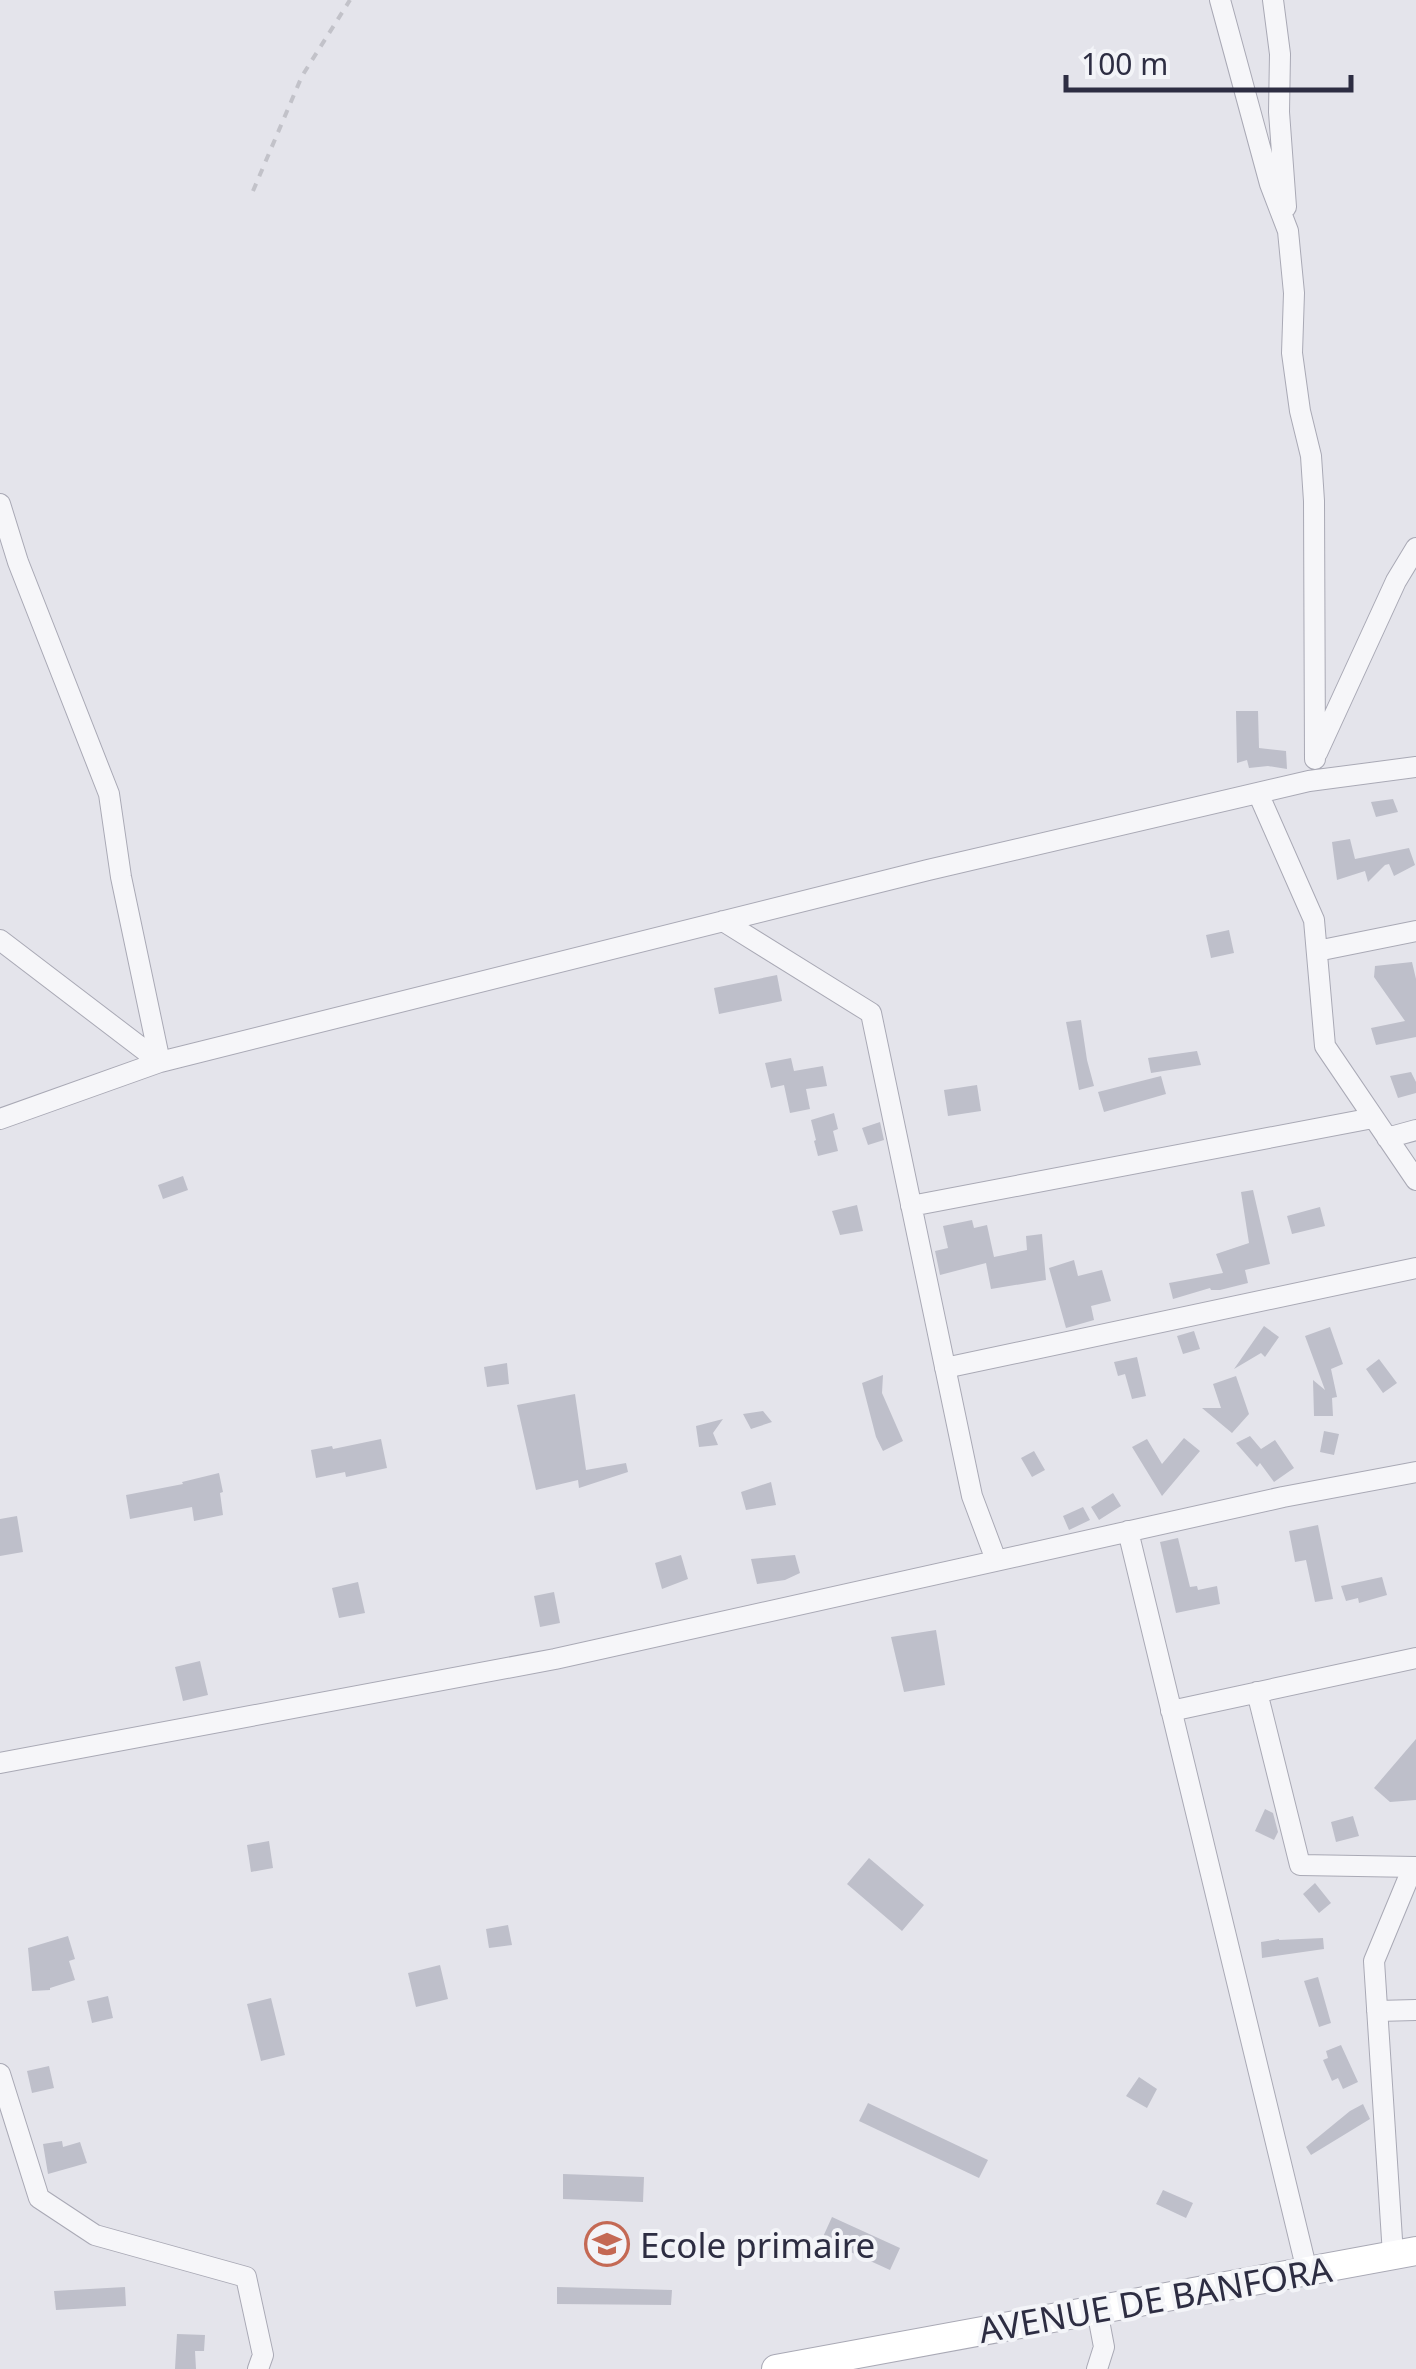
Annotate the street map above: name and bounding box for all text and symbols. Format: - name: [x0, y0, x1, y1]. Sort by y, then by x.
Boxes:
- scale bar: [1066, 30, 1351, 92]
- text: 100 m: [1081, 43, 1168, 84]
- school or university icon: Ecole primaire: [584, 2221, 630, 2267]
- place label: Ecole primaire: [640, 2221, 875, 2268]
- street label: AVENUE DE BANFORA: [975, 2245, 1336, 2353]

